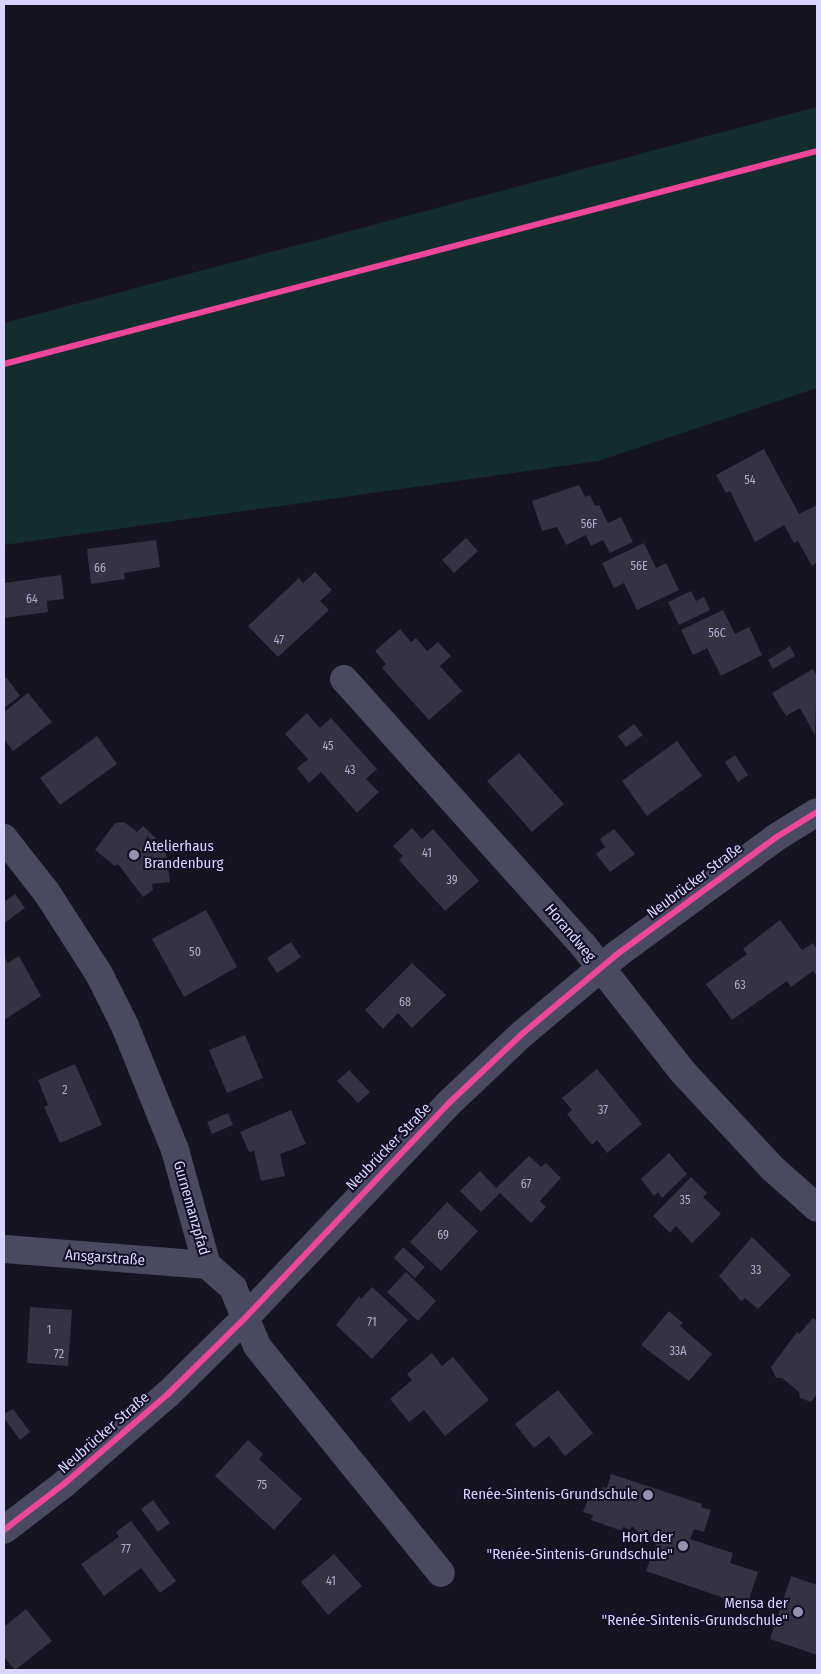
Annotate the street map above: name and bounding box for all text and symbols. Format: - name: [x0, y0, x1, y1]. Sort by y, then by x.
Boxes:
- house number: 54: [744, 474, 756, 488]
- house number: 56F: [581, 518, 597, 532]
- house number: 56E: [630, 560, 648, 574]
- house number: 66: [94, 562, 106, 576]
- house number: 64: [26, 593, 38, 607]
- house number: 56C: [708, 627, 726, 641]
- house number: 47: [274, 634, 284, 648]
- house number: 45: [322, 740, 334, 754]
- house number: 43: [344, 764, 356, 778]
- place label: Atelierhaus Brandenburg: [144, 837, 223, 872]
- street label: Neubrücker Straße: [644, 839, 746, 923]
- house number: 41: [422, 847, 432, 861]
- marker: Atelierhaus Brandenburg: [128, 849, 140, 861]
- house number: 39: [446, 874, 458, 888]
- street label: Horandweg: [541, 901, 599, 965]
- house number: 50: [189, 946, 201, 960]
- house number: 63: [734, 979, 746, 993]
- house number: 68: [399, 996, 411, 1010]
- house number: 2: [62, 1084, 68, 1098]
- street label: Neubrücker Straße: [343, 1099, 435, 1195]
- house number: 37: [598, 1104, 608, 1118]
- street label: Gurnemanzpfad: [169, 1159, 213, 1257]
- house number: 67: [521, 1178, 531, 1192]
- house number: 35: [680, 1194, 690, 1208]
- house number: 69: [437, 1229, 449, 1243]
- street label: Ansgarstraße: [64, 1246, 146, 1270]
- house number: 33: [751, 1264, 761, 1278]
- house number: 71: [367, 1316, 377, 1330]
- house number: 1: [47, 1324, 51, 1338]
- house number: 33A: [669, 1345, 687, 1359]
- house number: 72: [54, 1348, 64, 1362]
- street label: Neubrücker Straße: [55, 1389, 153, 1477]
- house number: 75: [257, 1479, 267, 1493]
- place label: Renée-Sintenis-Grundschule: [463, 1486, 638, 1504]
- marker: Renée-Sintenis-Grundschule: [642, 1489, 654, 1501]
- place label: Hort der "Renée-Sintenis-Grundschule": [487, 1528, 673, 1563]
- marker: Hort der "Renée-Sintenis-Grundschule": [677, 1540, 689, 1552]
- house number: 77: [121, 1543, 131, 1557]
- house number: 41: [326, 1575, 336, 1589]
- place label: Mensa der "Renée-Sintenis-Grundschule": [602, 1594, 788, 1629]
- marker: Mensa der "Renée-Sintenis-Grundschule": [792, 1606, 804, 1618]

